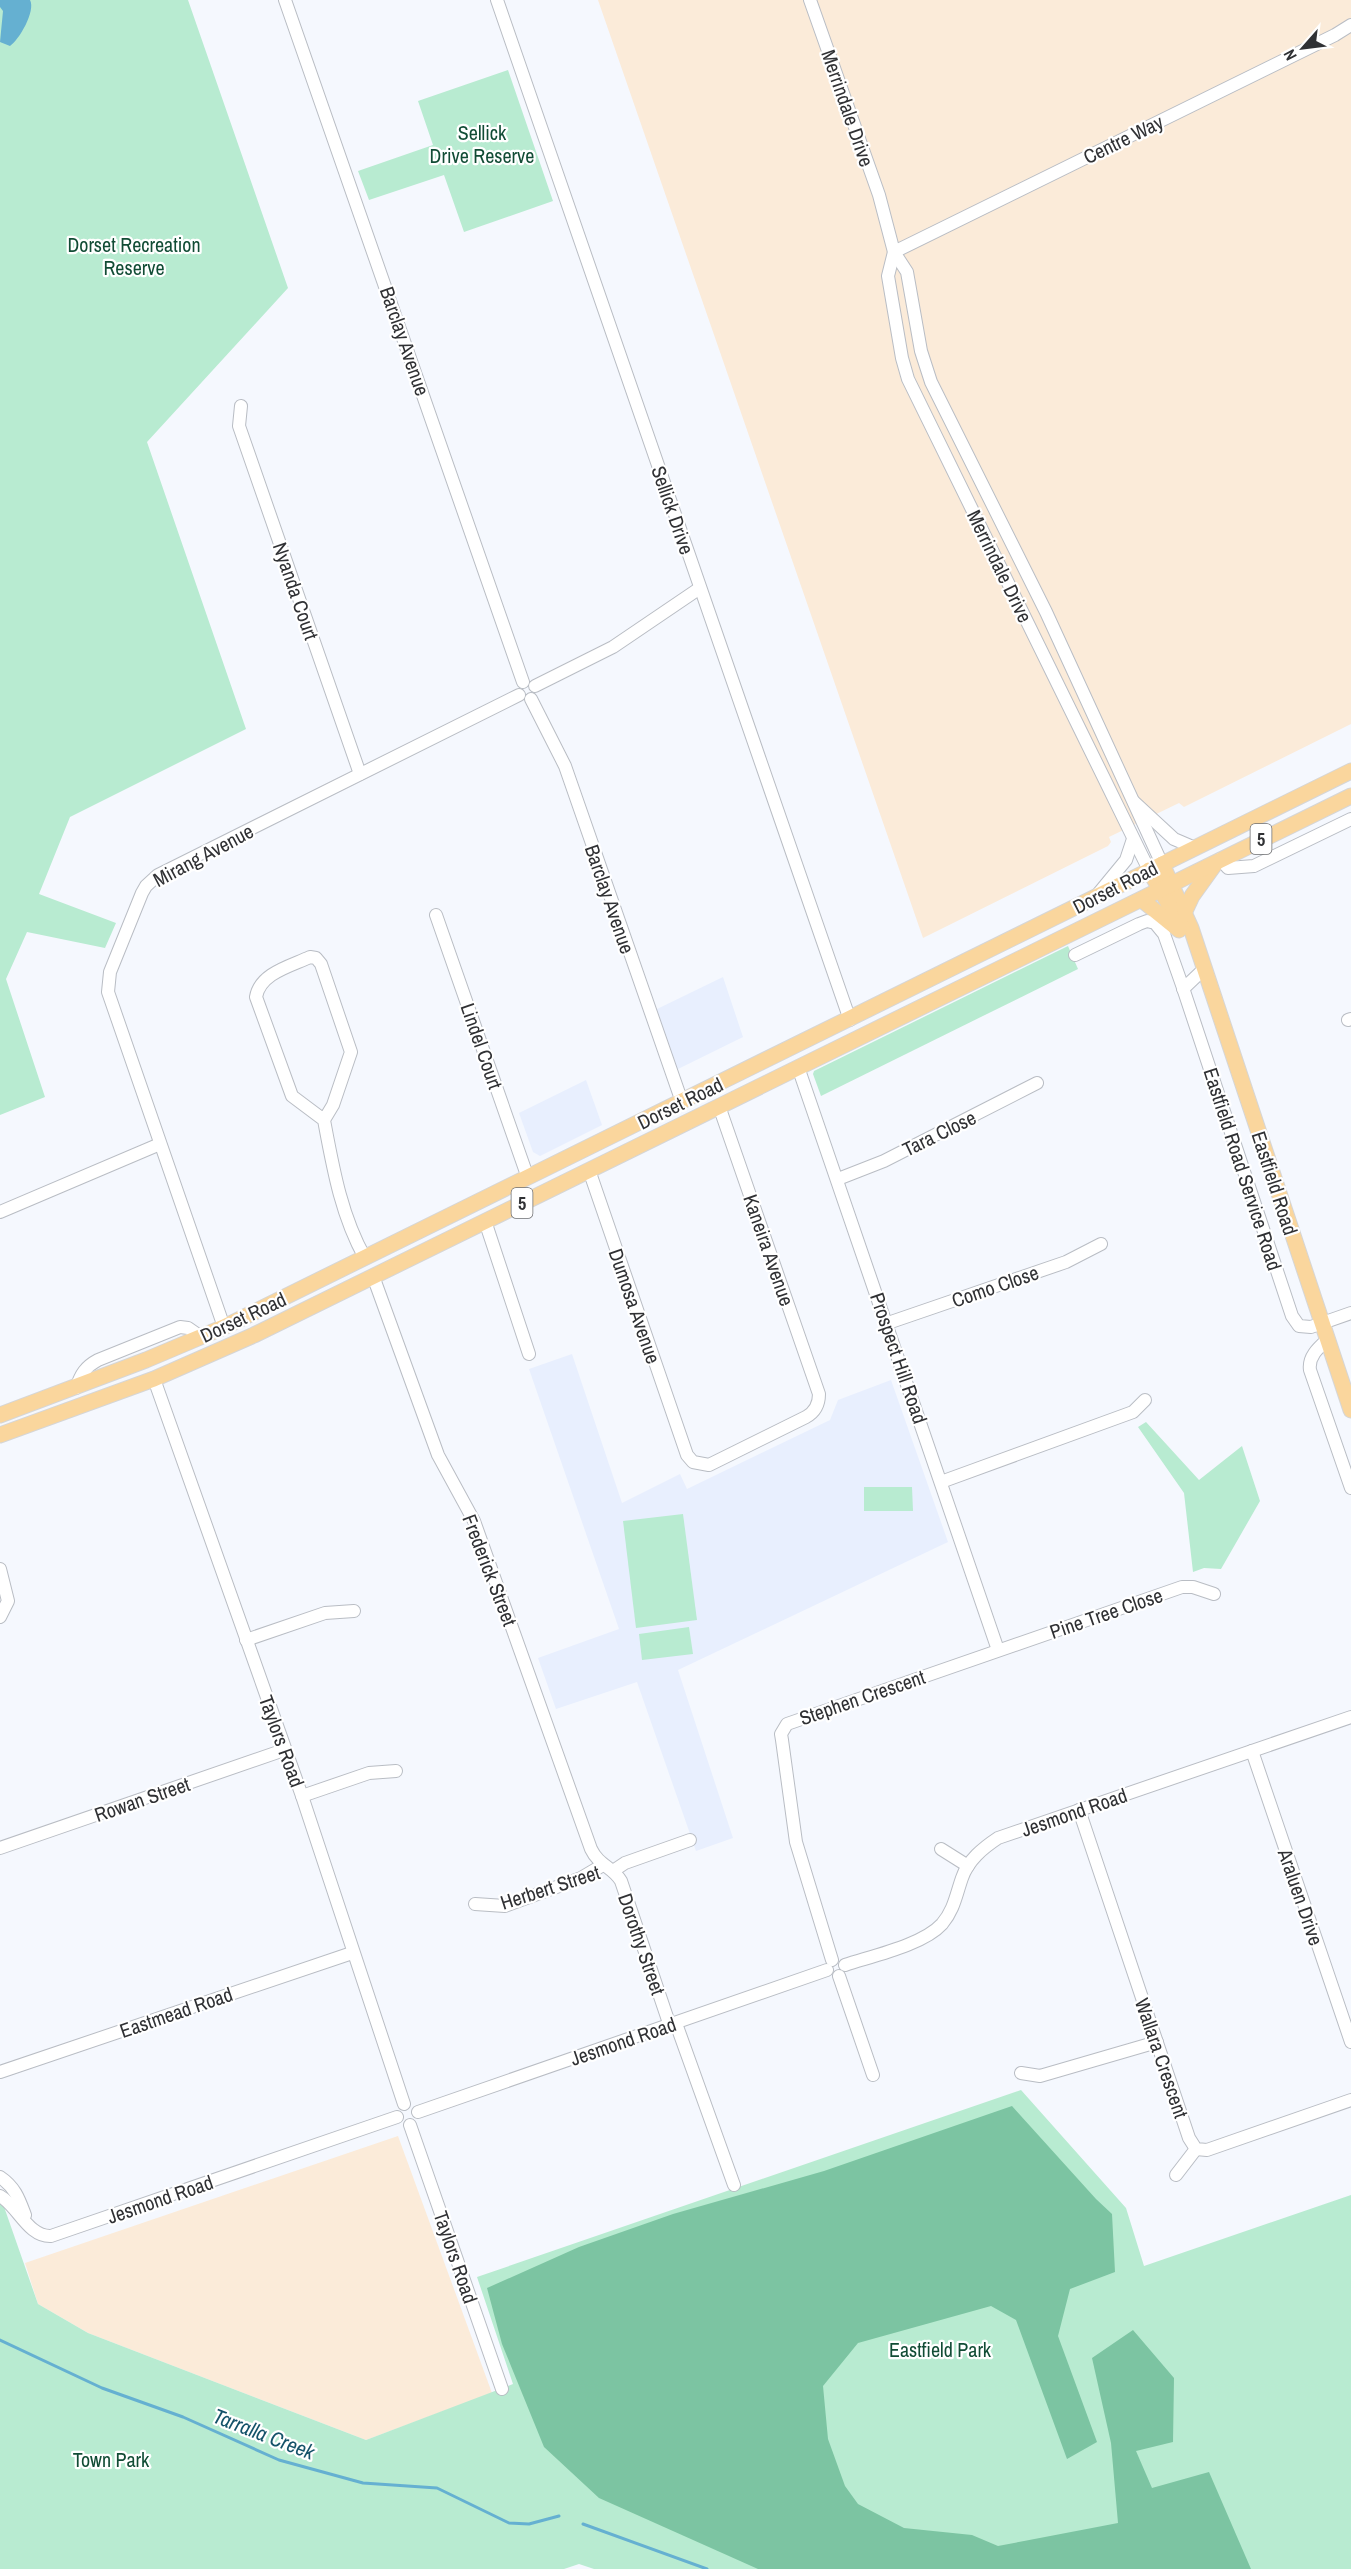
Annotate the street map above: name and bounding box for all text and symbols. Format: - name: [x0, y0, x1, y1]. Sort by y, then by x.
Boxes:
- north arrow: [1273, 18, 1333, 78]
- street label: Merrindale Drive: [815, 46, 881, 170]
- text: N: [1278, 46, 1302, 64]
- street label: Centre Way: [1078, 108, 1168, 170]
- park label: Sellick Drive Reserve: [430, 119, 534, 169]
- park label: Dorset Recreation Reserve: [67, 231, 201, 281]
- street label: Barclay Avenue: [374, 283, 436, 399]
- street label: Sellick Drive: [645, 462, 701, 558]
- street label: Merrindale Drive: [961, 505, 1039, 627]
- street label: Nyanda Court: [267, 539, 325, 644]
- street label: Mirang Avenue: [148, 817, 258, 893]
- road number: 5: [1250, 824, 1272, 854]
- street label: Barclay Avenue: [579, 841, 641, 957]
- street label: Dorset Road: [1068, 854, 1162, 920]
- street label: Lindel Court: [455, 999, 509, 1093]
- street label: Eastfield Road Service Road: [1199, 1065, 1287, 1273]
- street label: Dorset Road: [633, 1071, 727, 1135]
- street label: Tara Close: [898, 1104, 980, 1162]
- street label: Eastfield Road: [1247, 1128, 1303, 1238]
- road number: 5: [512, 1188, 532, 1218]
- street label: Kaneira Avenue: [737, 1191, 801, 1309]
- street label: Dumosa Avenue: [603, 1245, 667, 1367]
- street label: Como Close: [948, 1259, 1042, 1313]
- street label: Dorset Road: [196, 1285, 290, 1349]
- street label: Prospect Hill Road: [864, 1289, 934, 1427]
- street label: Frederick Street: [456, 1510, 524, 1630]
- street label: Pine Tree Close: [1046, 1581, 1166, 1645]
- street label: Stephen Crescent: [796, 1663, 929, 1731]
- street label: Taylors Road: [253, 1691, 311, 1791]
- street label: Rowan Street: [91, 1770, 194, 1828]
- street label: Jesmond Road: [1017, 1781, 1131, 1843]
- street label: Araluen Drive: [1272, 1844, 1330, 1949]
- street label: Herbert Street: [497, 1858, 604, 1916]
- street label: Dorothy Street: [612, 1890, 672, 1999]
- street label: Eastmead Road: [116, 1980, 236, 2044]
- street label: Wallara Crescent: [1129, 1994, 1195, 2122]
- street label: Jesmond Road: [566, 2010, 680, 2072]
- street label: Jesmond Road: [103, 2168, 217, 2230]
- street label: Taylors Road: [428, 2207, 484, 2307]
- park label: Eastfield Park: [889, 2336, 992, 2363]
- water label: Tarralla Creek: [209, 2401, 320, 2467]
- park label: Town Park: [73, 2446, 150, 2473]

